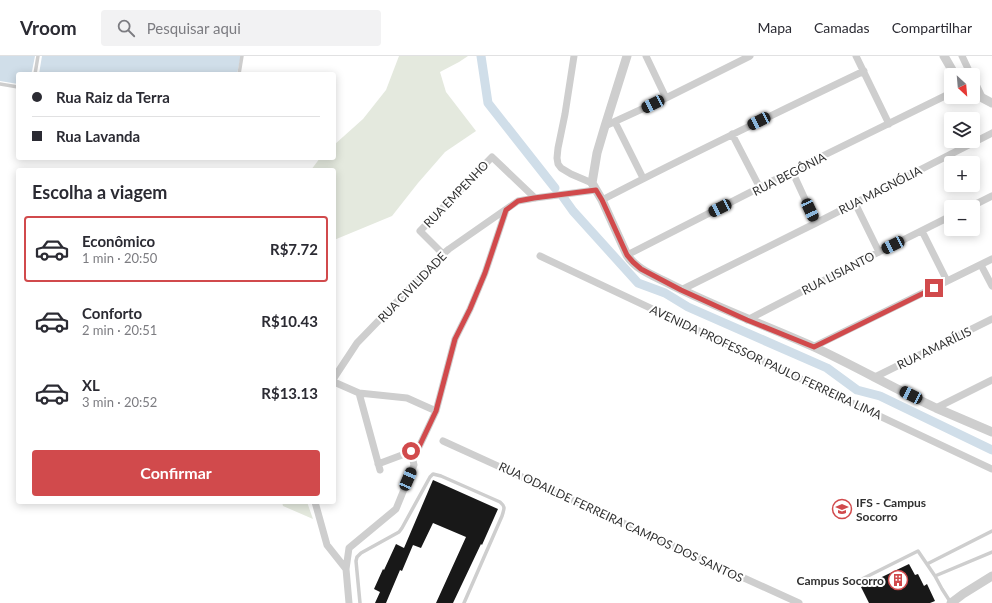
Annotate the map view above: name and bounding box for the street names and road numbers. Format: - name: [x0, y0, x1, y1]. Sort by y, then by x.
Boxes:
- street label: RUA BEGÔNIA: [750, 149, 829, 199]
- street label: RUA EMPENHO: [420, 157, 492, 231]
- street label: RUA MAGNÓLIA: [836, 162, 925, 217]
- street label: RUA LISIANTO: [799, 248, 877, 298]
- street label: RUA CIVILIDADE: [375, 249, 450, 325]
- street label: AVENIDA PROFESSOR PAULO FERREIRA LIMA: [648, 302, 885, 423]
- street label: RUA AMARÍLIS: [894, 324, 974, 372]
- street label: RUA ODAILDE FERREIRA CAMPOS DOS SANTOS: [496, 459, 746, 585]

